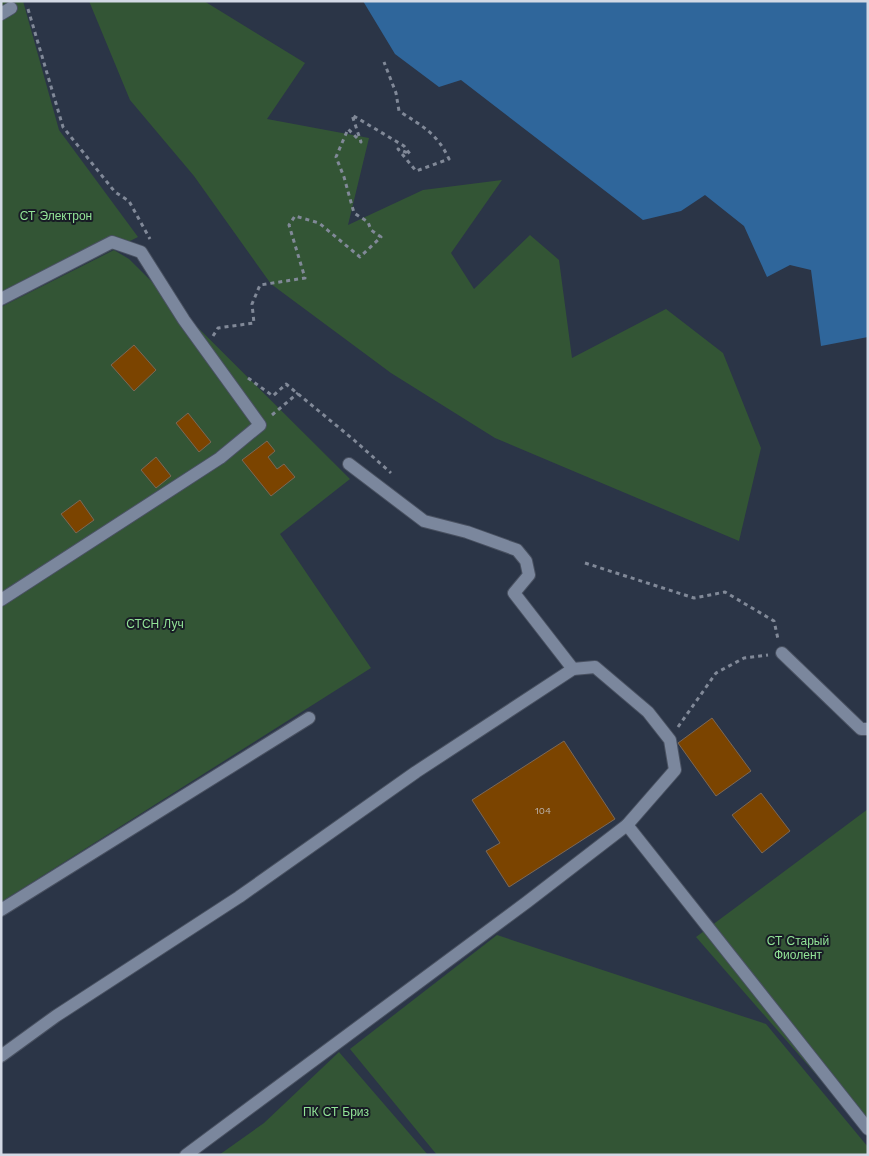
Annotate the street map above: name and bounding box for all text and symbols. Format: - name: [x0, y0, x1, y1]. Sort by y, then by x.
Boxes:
- park label: СТ Электрон: [20, 209, 92, 223]
- park label: СТСН Луч: [126, 617, 184, 631]
- house number: 104: [535, 805, 551, 816]
- park label: СТ Старый Фиолент: [767, 934, 829, 962]
- park label: ПК СТ Бриз: [303, 1105, 370, 1119]

